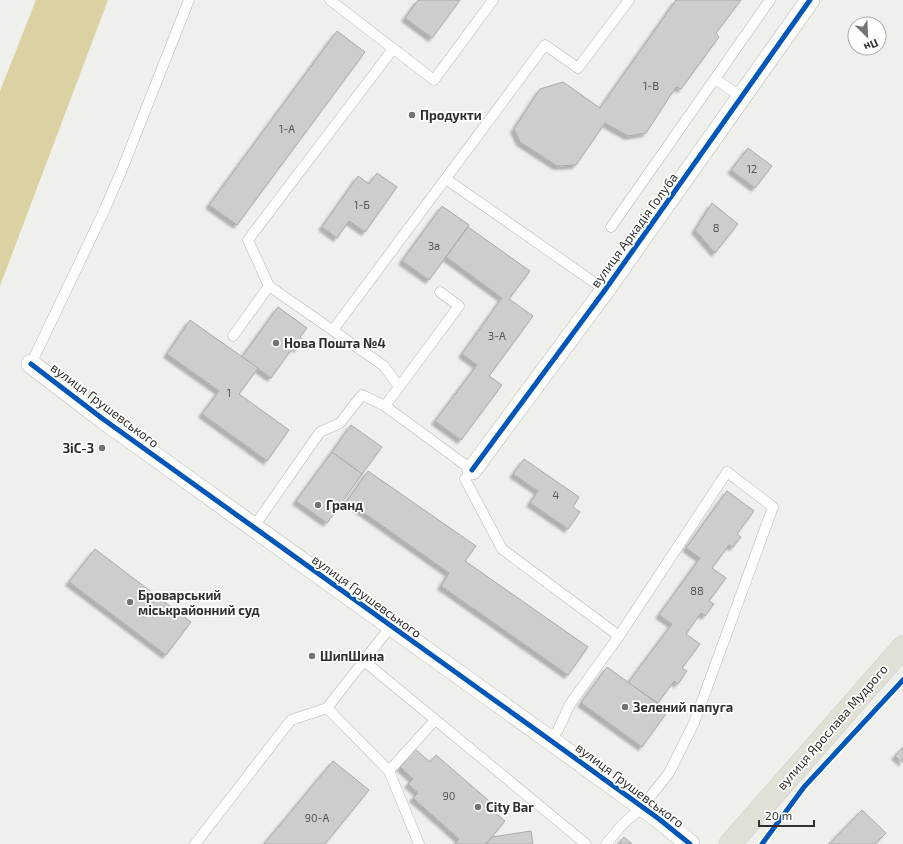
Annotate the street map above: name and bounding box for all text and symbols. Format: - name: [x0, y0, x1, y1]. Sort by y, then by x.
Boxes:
- north arrow: [847, 16, 887, 56]
- text: Пн: [862, 37, 880, 54]
- house number: 1-В: [643, 79, 659, 92]
- place label: Продукти: [420, 107, 482, 123]
- marker: Продукти: [407, 110, 417, 120]
- house number: 1-А: [279, 122, 295, 135]
- house number: 12: [747, 162, 757, 175]
- street label: вулиця Аркадія Голуба: [587, 170, 681, 290]
- house number: 1-Б: [354, 198, 370, 211]
- house number: 8: [713, 221, 719, 234]
- house number: 3а: [428, 239, 440, 252]
- house number: 3-А: [488, 329, 506, 342]
- place label: Нова Пошта №4: [284, 335, 386, 351]
- marker: Нова Пошта №4: [271, 338, 281, 348]
- street label: вулиця Грушевського: [48, 359, 162, 451]
- house number: 1: [227, 386, 231, 399]
- place label: ЗіС-3: [63, 440, 94, 456]
- marker: ЗіС-3: [97, 443, 107, 453]
- house number: 4: [553, 488, 560, 501]
- place label: Гранд: [326, 497, 363, 513]
- marker: Гранд: [313, 500, 323, 510]
- street label: вулиця Грушевського: [309, 551, 425, 641]
- house number: 88: [690, 584, 704, 597]
- place label: Броварський міськрайонний суд: [138, 587, 260, 618]
- marker: Броварський міськрайонний суд: [125, 597, 135, 607]
- place label: ШипШина: [320, 648, 384, 664]
- marker: ШипШина: [307, 651, 317, 661]
- street label: вулиця Ярослава Мудрого: [773, 661, 891, 793]
- place label: Зелений папуга: [633, 699, 733, 715]
- marker: Зелений папуга: [620, 702, 630, 712]
- street label: вулиця Грушевського: [573, 739, 687, 831]
- house number: 90: [443, 789, 455, 802]
- place label: City Bar: [486, 799, 534, 815]
- marker: City Bar: [473, 802, 483, 812]
- scale bar: [759, 802, 814, 828]
- text: 20 m: [765, 808, 792, 822]
- house number: 90-А: [305, 811, 330, 824]

